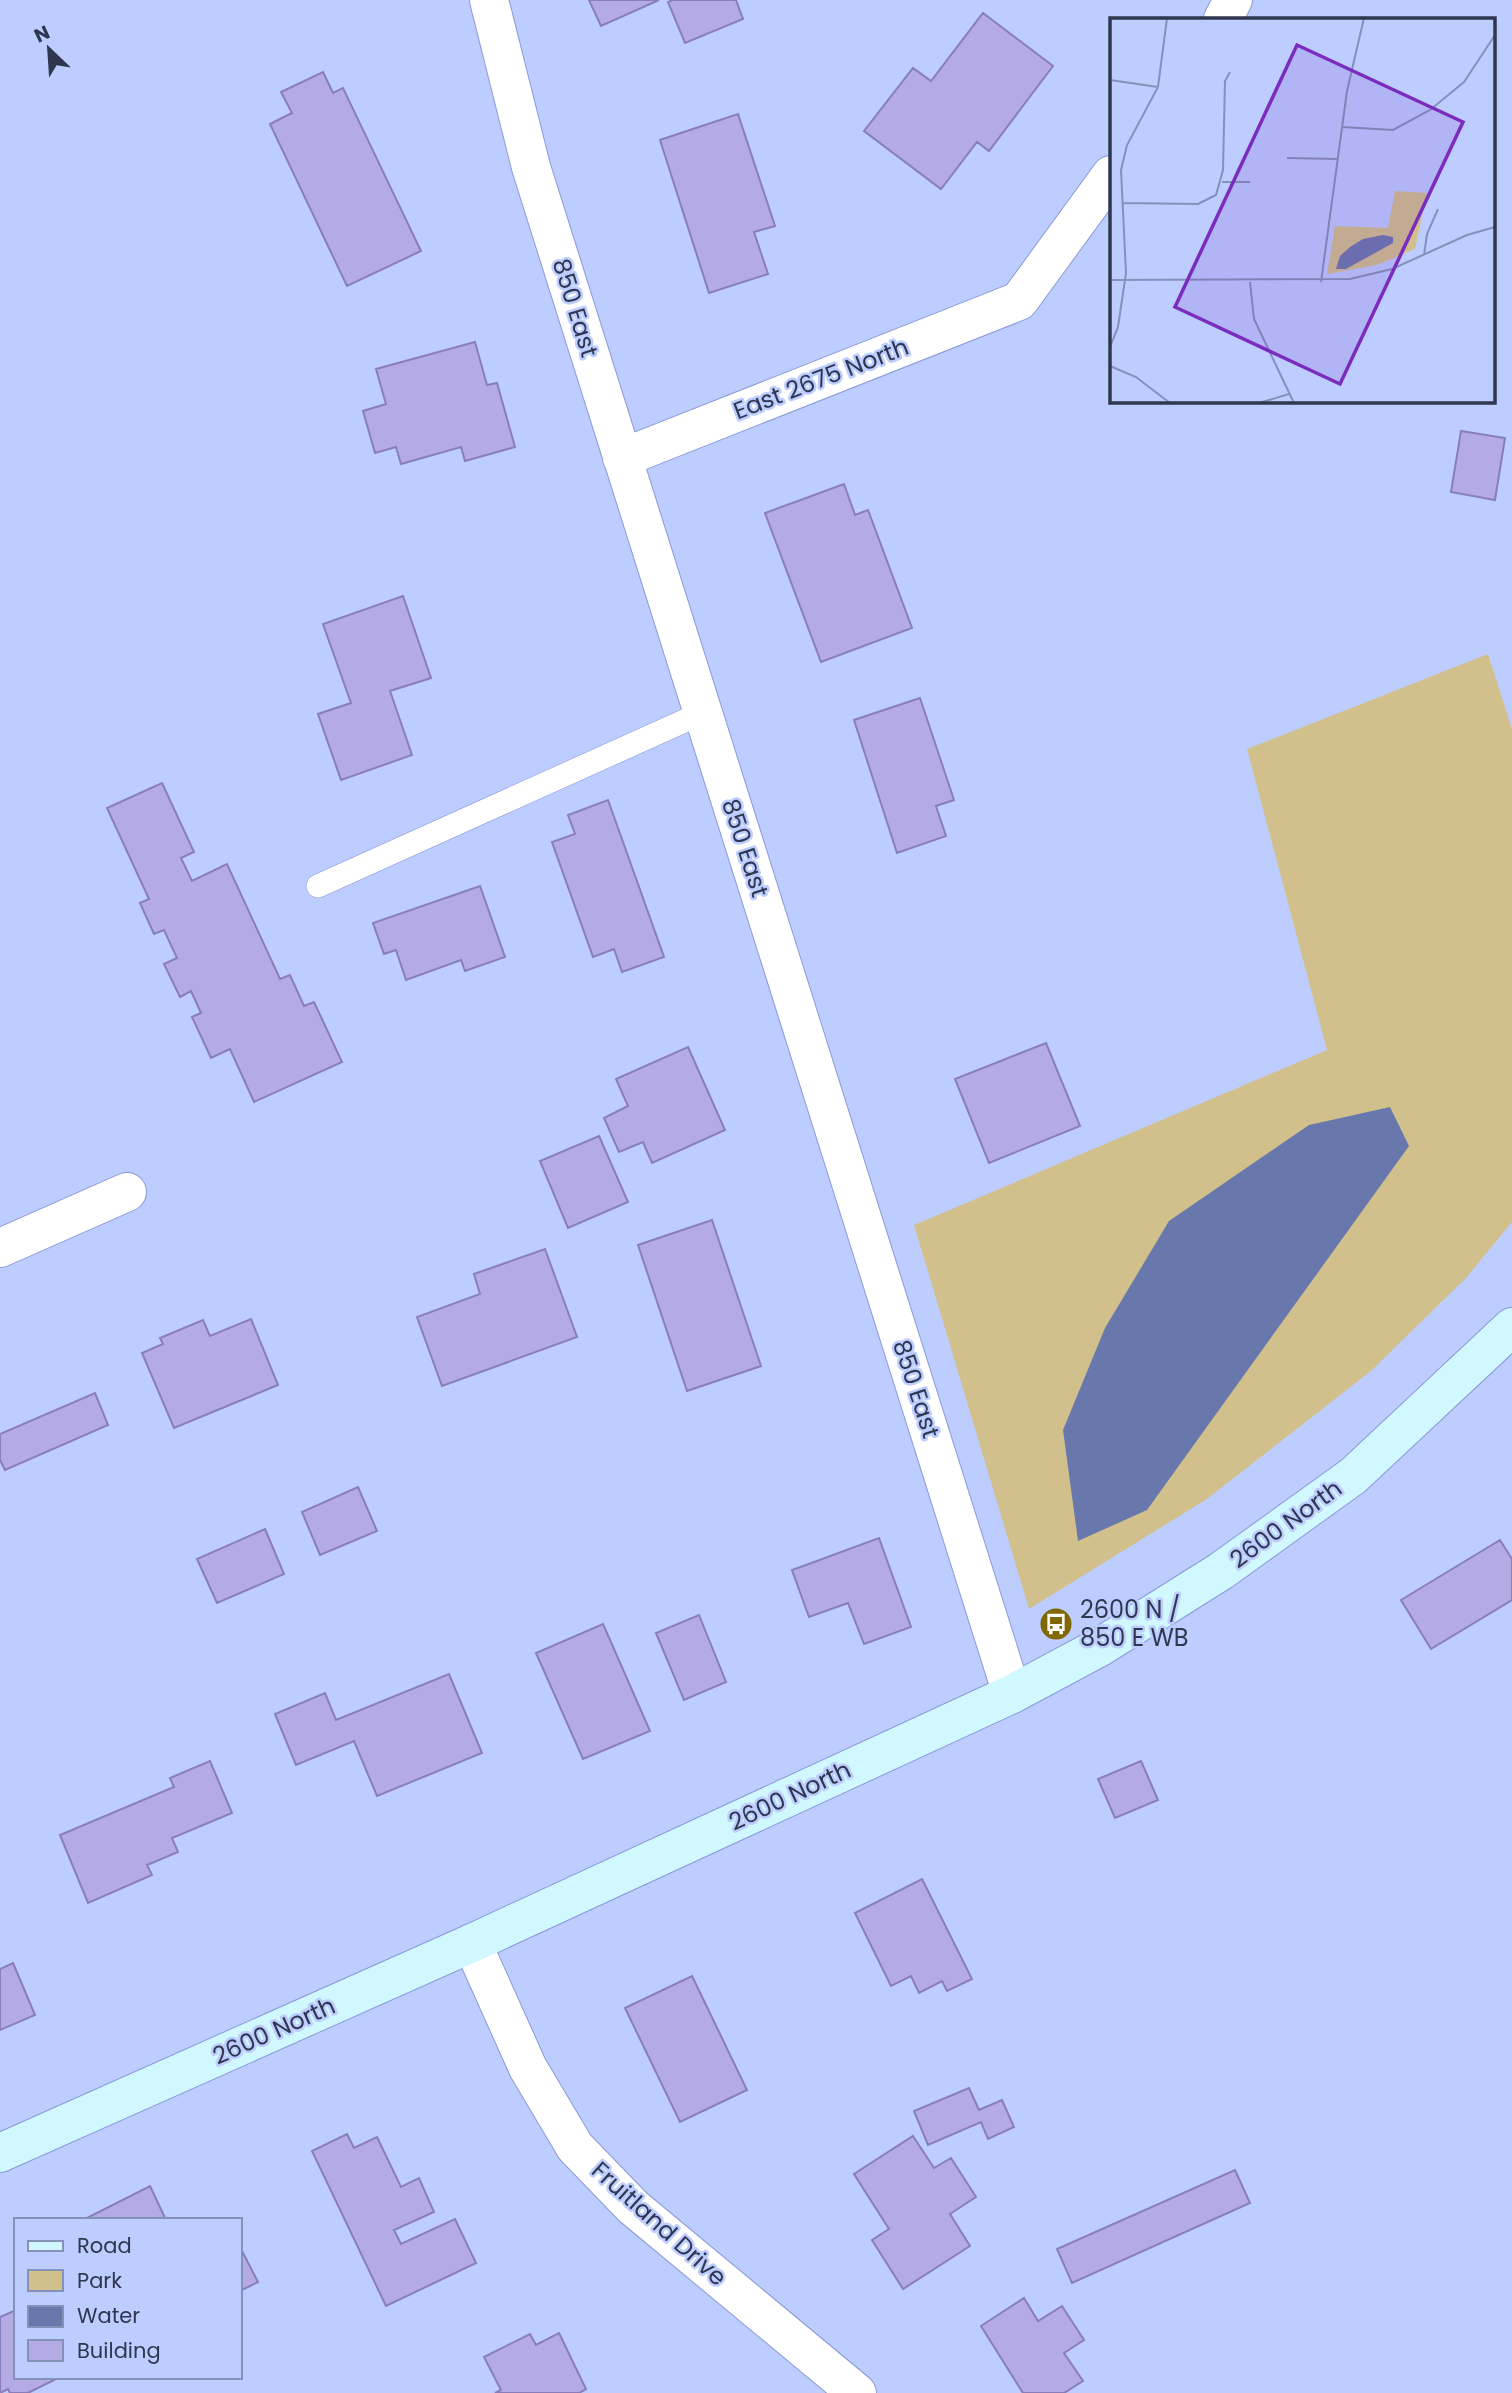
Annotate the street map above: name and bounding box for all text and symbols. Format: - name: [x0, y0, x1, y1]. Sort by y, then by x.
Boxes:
- north arrow: [14, 14, 84, 84]
- inset map: [1110, 18, 1494, 402]
- text: N: [30, 19, 54, 49]
- street label: 850 East: [545, 254, 606, 361]
- street label: East 2675 North: [728, 330, 913, 427]
- street label: 850 East: [714, 794, 777, 901]
- street label: 850 East: [885, 1335, 948, 1442]
- street label: 2600 North: [1223, 1472, 1348, 1575]
- place label: 2600 N / 850 E WB: [1080, 1593, 1189, 1654]
- bus stop icon: 2600 N / 850 E WB: [1037, 1605, 1075, 1643]
- street label: 2600 North: [724, 1753, 856, 1838]
- street label: 2600 North: [207, 1989, 340, 2072]
- street label: Fruitland Drive: [585, 2154, 734, 2293]
- legend: [14, 2218, 242, 2379]
- text: Road: [77, 2231, 132, 2260]
- text: Park: [77, 2266, 122, 2295]
- text: Water: [77, 2301, 140, 2330]
- text: Building: [77, 2336, 161, 2365]

